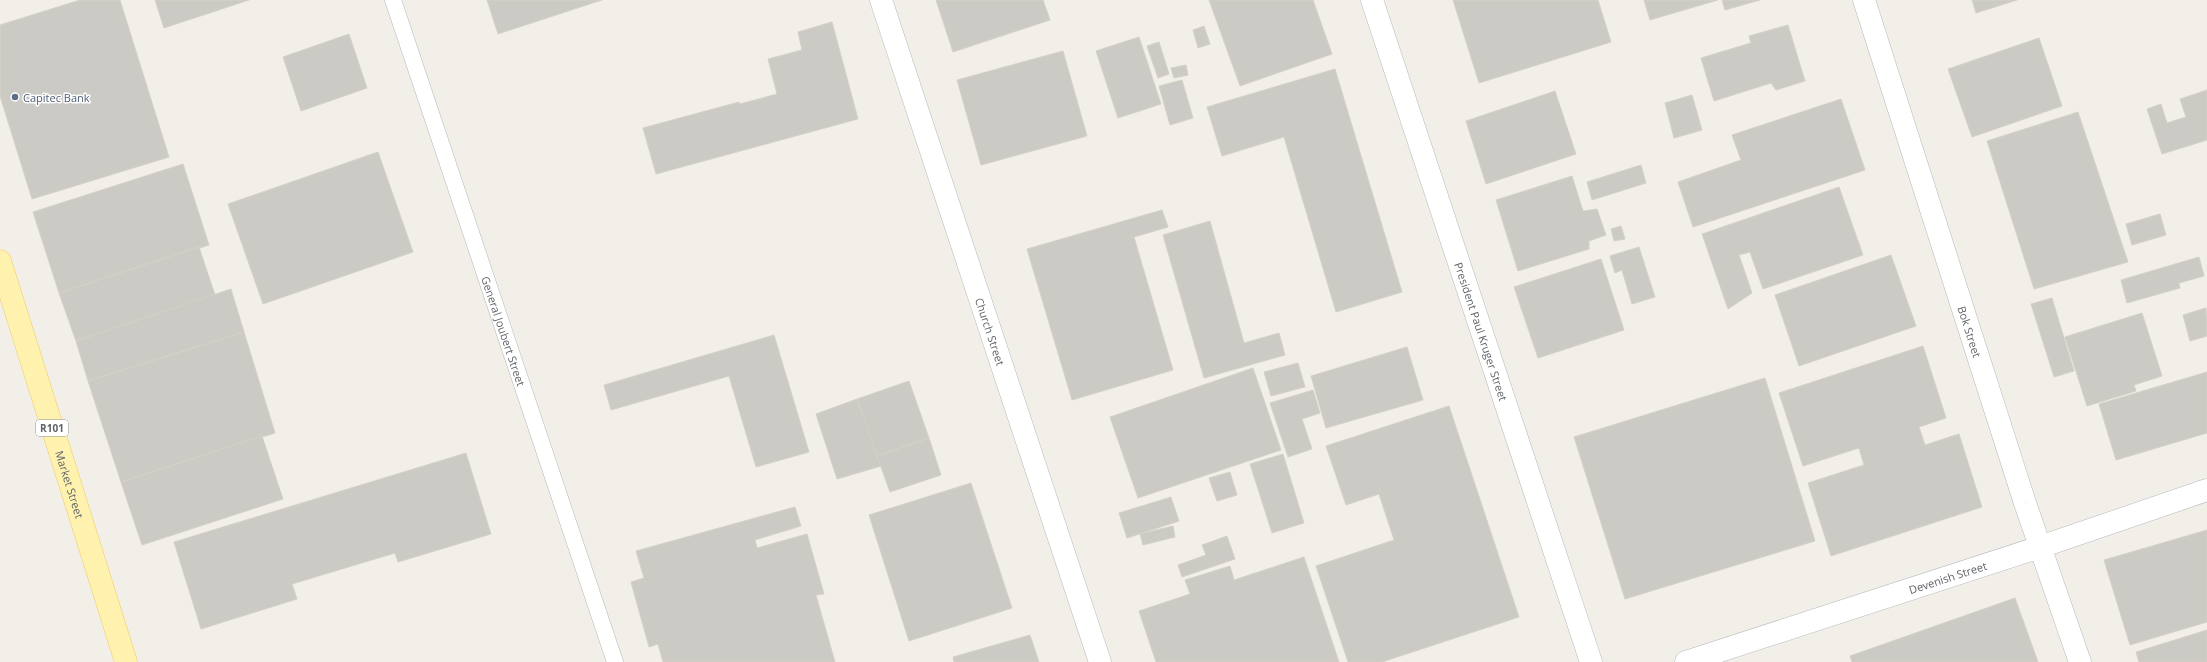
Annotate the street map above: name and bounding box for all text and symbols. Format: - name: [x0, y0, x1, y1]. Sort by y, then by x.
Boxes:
- place label: Capitec Bank: [23, 90, 90, 105]
- marker: Capitec Bank: [10, 92, 20, 102]
- street label: President Paul Kruger Street: [1452, 260, 1512, 403]
- street label: General Joubert Street: [479, 274, 529, 388]
- street label: Church Street: [972, 295, 1009, 367]
- street label: Bok Street: [1955, 304, 1985, 359]
- road number: R101: [36, 420, 68, 436]
- street label: Market Street: [52, 449, 88, 520]
- street label: Devenish Street: [1907, 557, 1988, 597]

